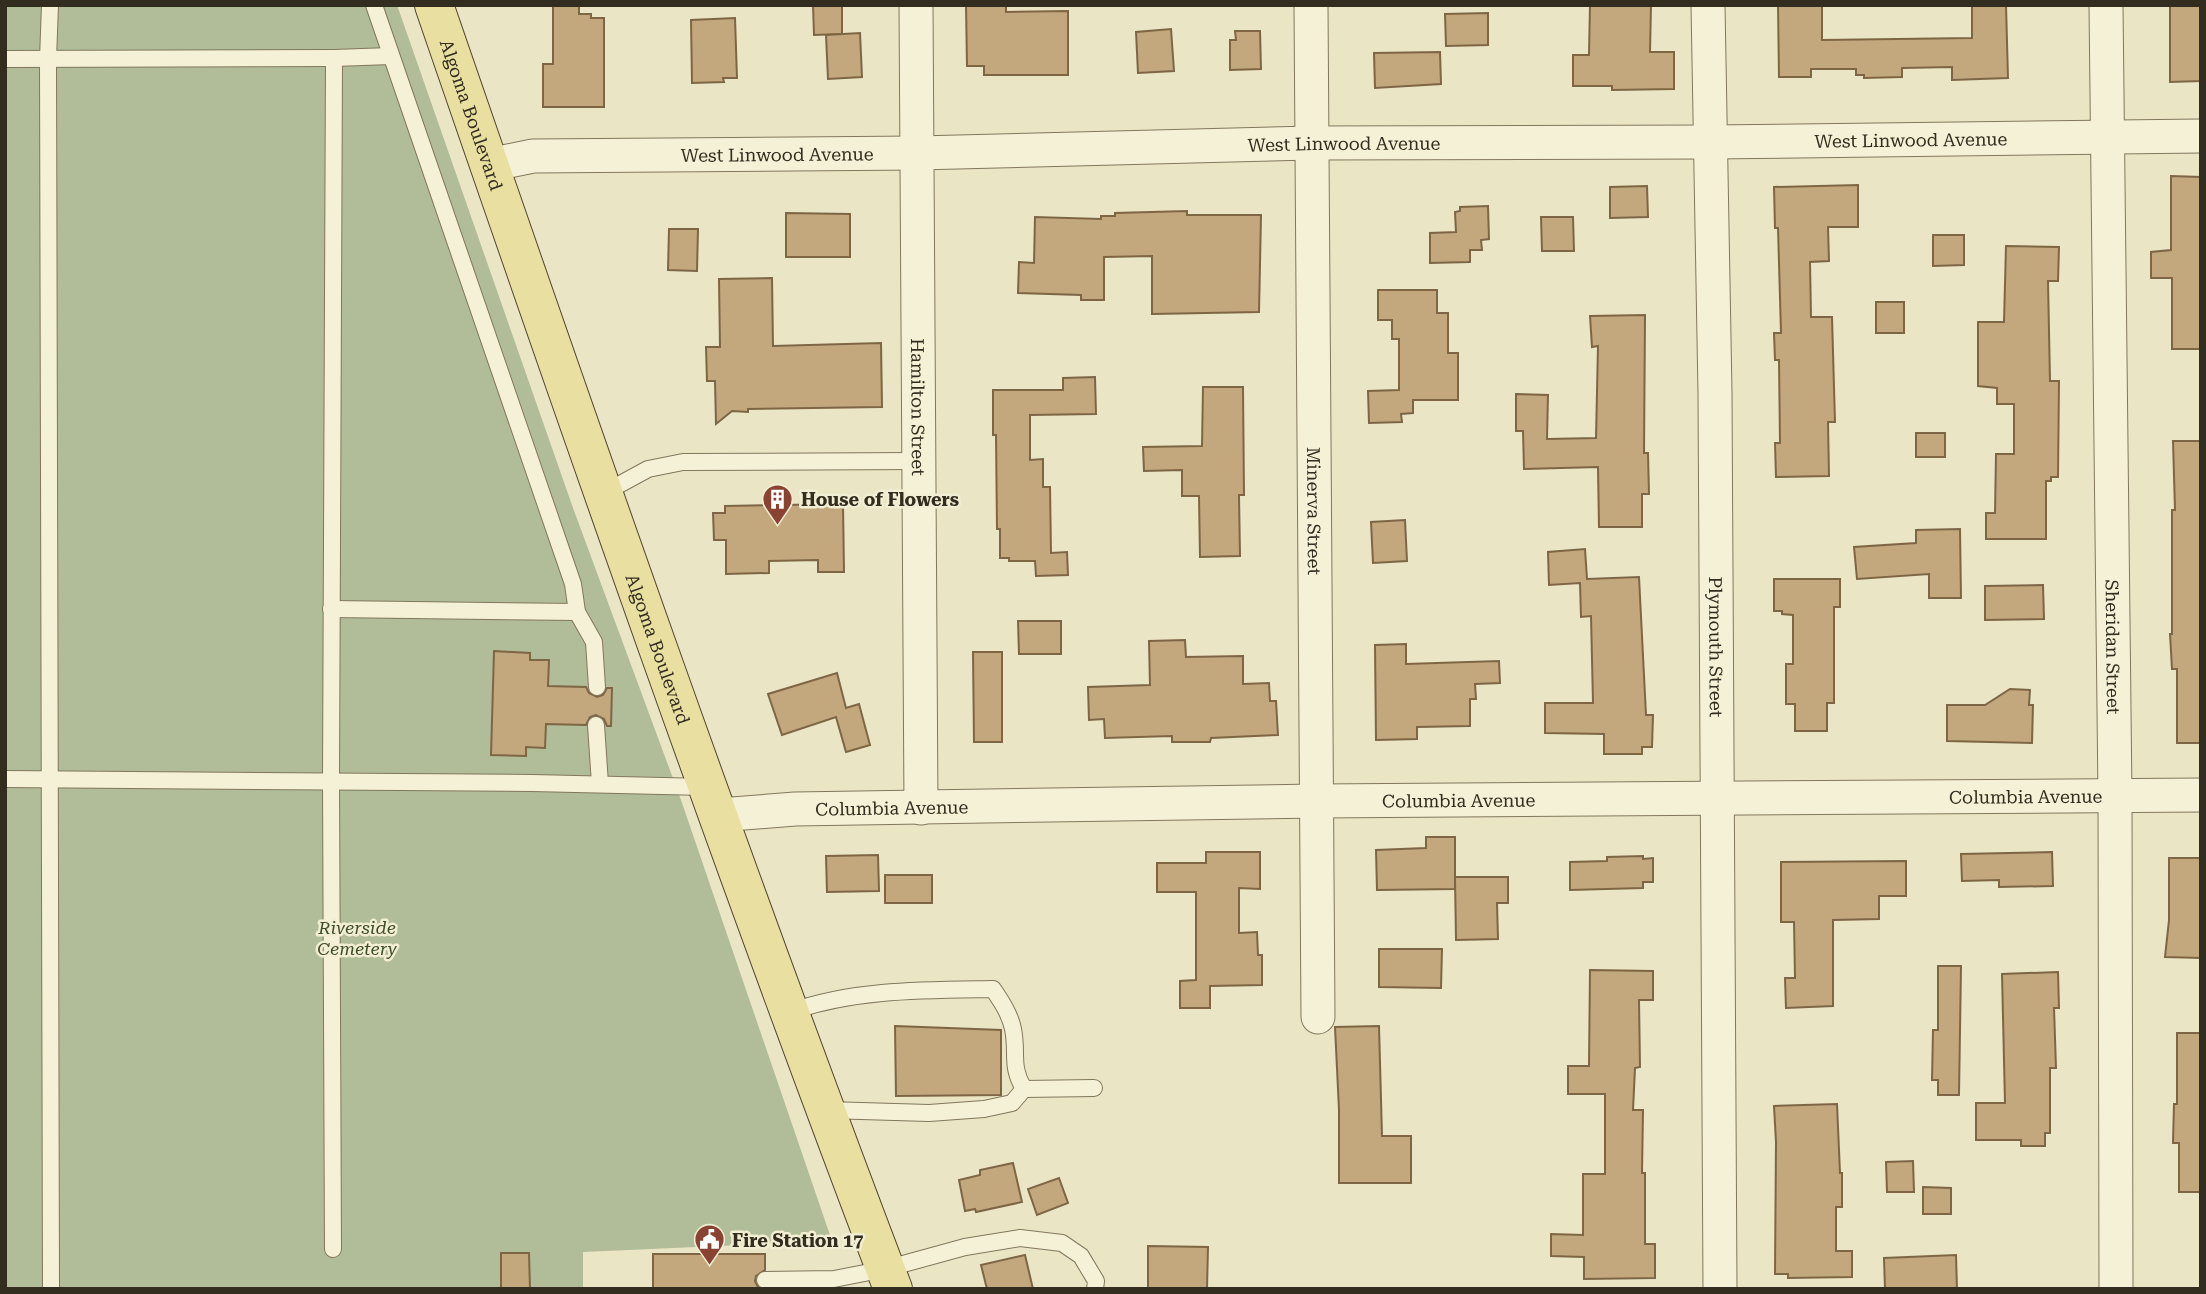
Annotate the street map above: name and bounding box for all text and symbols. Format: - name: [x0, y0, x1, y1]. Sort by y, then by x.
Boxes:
- street label: Algoma Boulevard: [436, 36, 508, 193]
- street label: West Linwood Avenue: [1814, 128, 2008, 151]
- street label: West Linwood Avenue: [1247, 132, 1441, 155]
- street label: West Linwood Avenue: [681, 143, 874, 165]
- street label: Hamilton Street: [908, 338, 929, 476]
- street label: Minerva Street: [1304, 447, 1325, 575]
- building icon: House of Flowers: [761, 482, 795, 526]
- place label: House of Flowers: [801, 489, 959, 510]
- street label: Algoma Boulevard: [622, 571, 695, 728]
- street label: Plymouth Street: [1706, 576, 1727, 718]
- street label: Sheridan Street: [2102, 579, 2125, 715]
- street label: Columbia Avenue: [1949, 785, 2103, 807]
- street label: Columbia Avenue: [1382, 789, 1536, 811]
- street label: Columbia Avenue: [815, 796, 969, 819]
- park label: Riverside Cemetery: [317, 917, 398, 959]
- public building icon: Fire Station 17: [692, 1223, 726, 1267]
- place label: Fire Station 17: [732, 1230, 863, 1251]

